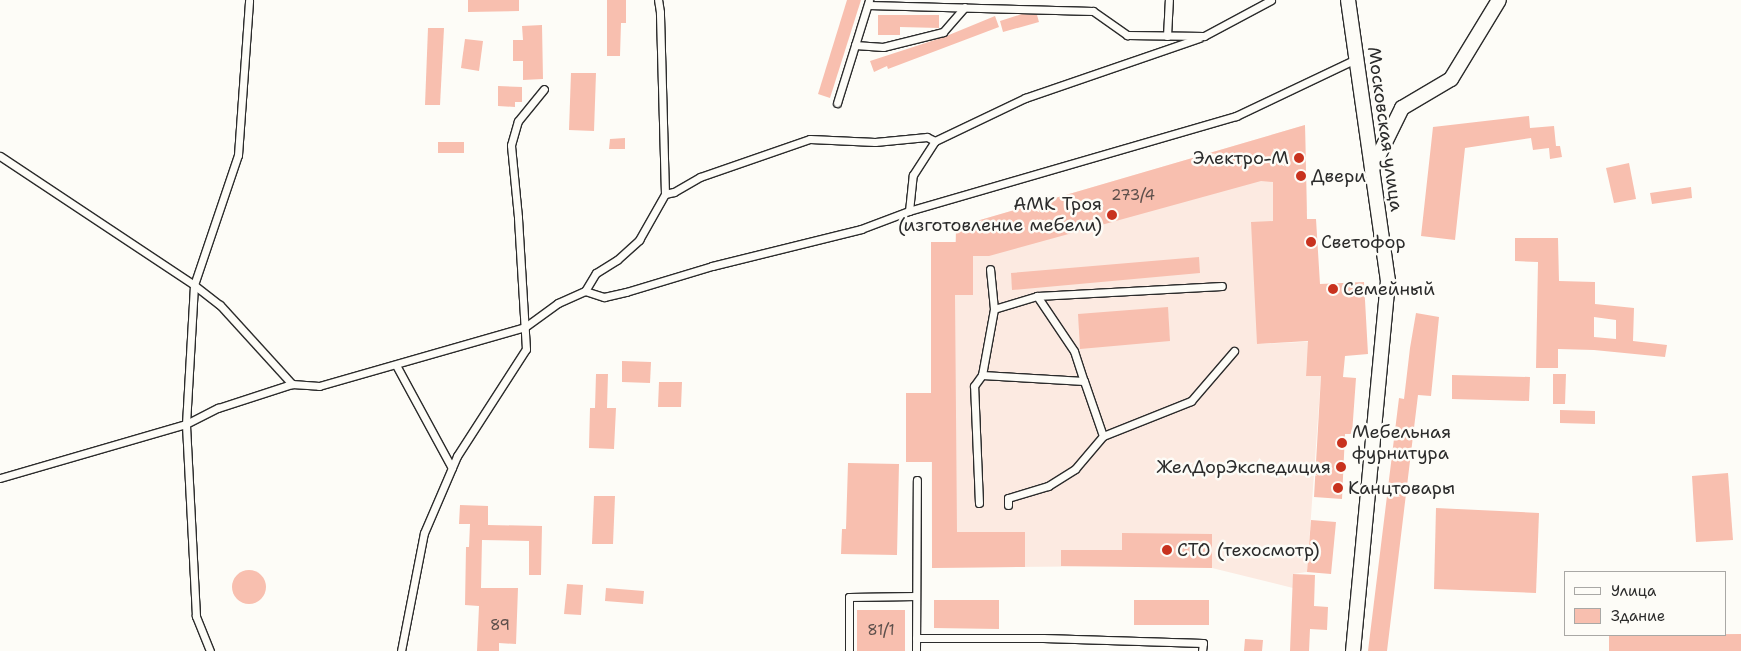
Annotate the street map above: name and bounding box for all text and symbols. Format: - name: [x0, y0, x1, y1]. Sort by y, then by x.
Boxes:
- street label: Московская улица: [1363, 45, 1407, 213]
- place label: Электро-М: [1193, 147, 1289, 169]
- marker: Электро-М: [1293, 152, 1305, 164]
- place label: Двери: [1311, 165, 1366, 187]
- marker: Двери: [1295, 170, 1307, 182]
- house number: 273/4: [1111, 187, 1155, 205]
- place label: АМК Троя (изготовление мебели): [898, 194, 1102, 236]
- marker: АМК Троя (изготовление мебели): [1106, 209, 1118, 221]
- place label: Светофор: [1321, 231, 1406, 253]
- marker: Светофор: [1305, 236, 1317, 248]
- place label: Семейный: [1343, 278, 1435, 300]
- marker: Семейный: [1327, 283, 1339, 295]
- place label: Мебельная фурнитура: [1352, 422, 1451, 464]
- marker: Мебельная фурнитура: [1336, 437, 1348, 449]
- place label: ЖелДорЭкспедиция: [1156, 456, 1331, 478]
- marker: ЖелДорЭкспедиция: [1335, 461, 1347, 473]
- place label: Канцтовары: [1348, 477, 1455, 499]
- marker: Канцтовары: [1332, 482, 1344, 494]
- place label: СТО (техосмотр): [1177, 539, 1320, 561]
- marker: СТО (техосмотр): [1161, 544, 1173, 556]
- legend: [1564, 571, 1726, 636]
- text: Улица: [1611, 581, 1656, 601]
- text: Здание: [1611, 606, 1665, 626]
- house number: 89: [490, 617, 510, 635]
- house number: 81/1: [867, 622, 895, 640]

